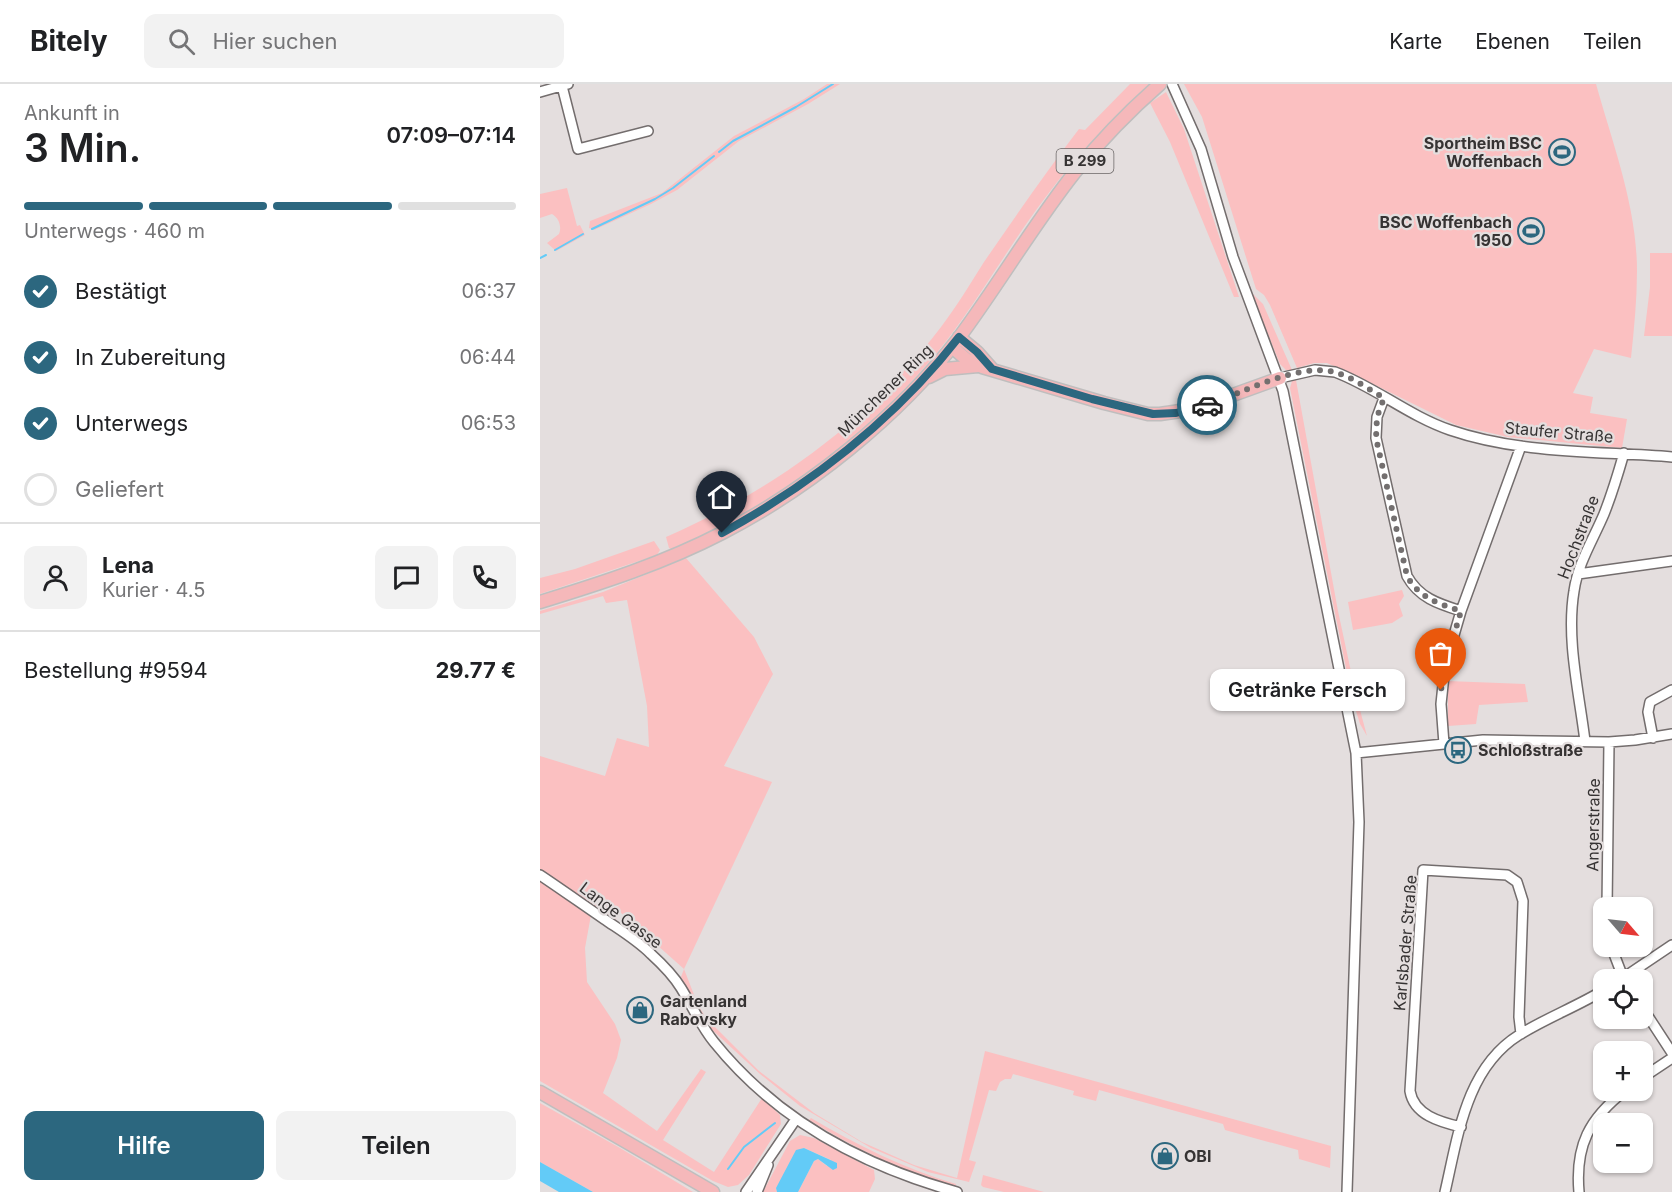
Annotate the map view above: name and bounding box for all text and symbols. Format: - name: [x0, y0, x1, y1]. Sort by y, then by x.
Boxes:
- search box: [144, 14, 564, 68]
- text: Bitely: [30, 24, 108, 58]
- icon: search: [165, 25, 198, 58]
- text: Hier suchen: [213, 28, 338, 54]
- text: Karte: [1389, 29, 1442, 54]
- text: Ebenen: [1475, 29, 1550, 54]
- text: Teilen: [1583, 29, 1642, 54]
- text: Ankunft in: [24, 101, 120, 125]
- text: 07:09–07:14: [386, 122, 516, 148]
- text: 3 Min.: [24, 124, 141, 171]
- place label: Sportheim BSC Woffenbach: [1424, 133, 1542, 171]
- sports icon: Sportheim BSC Woffenbach: [1547, 137, 1577, 167]
- road number: B 299: [1056, 149, 1114, 173]
- place label: BSC Woffenbach 1950: [1380, 212, 1512, 250]
- sports icon: BSC Woffenbach 1950: [1516, 216, 1546, 246]
- text: Unterwegs · 460 m: [24, 219, 205, 243]
- icon: check: [24, 275, 57, 308]
- text: Bestätigt: [75, 278, 167, 304]
- text: 06:37: [462, 279, 516, 303]
- street label: Münchener Ring: [833, 340, 937, 440]
- icon: check: [24, 341, 57, 374]
- text: In Zubereitung: [75, 344, 226, 370]
- text: 06:44: [459, 345, 516, 369]
- courier: [1177, 375, 1237, 435]
- icon: car: [1191, 389, 1224, 422]
- icon: check: [24, 407, 57, 440]
- text: Unterwegs: [75, 410, 188, 436]
- text: 06:53: [461, 411, 516, 435]
- street label: Staufer Straße: [1504, 417, 1614, 447]
- pin: [696, 471, 747, 533]
- text: Geliefert: [75, 476, 164, 502]
- icon: home: [705, 480, 738, 513]
- street label: Hochstraße: [1553, 492, 1603, 582]
- button: person: [24, 546, 87, 609]
- button: chat: [375, 546, 438, 609]
- button: phone: [453, 546, 516, 609]
- text: Lena: [102, 552, 154, 578]
- text: Kurier · 4.5: [102, 578, 205, 602]
- pin: [1415, 628, 1466, 690]
- icon: bag: [1424, 637, 1457, 670]
- text: Bestellung #9594: [24, 657, 208, 683]
- text: 29.77 €: [435, 657, 516, 683]
- callout: Getränke Fersch: [1210, 669, 1405, 711]
- text: Getränke Fersch: [1228, 678, 1387, 702]
- bus stop icon: Schloßstraße: [1443, 735, 1473, 765]
- place label: Schloßstraße: [1478, 740, 1583, 760]
- street label: Angerstraße: [1582, 778, 1604, 872]
- street label: Karlsbader Straße: [1389, 874, 1421, 1012]
- street label: Lange Gasse: [576, 877, 666, 953]
- north arrow: [1593, 897, 1653, 957]
- map controls: [1593, 897, 1653, 1173]
- button: locate: [1593, 969, 1653, 1029]
- place label: Gartenland Rabovsky: [660, 991, 747, 1029]
- shop icon: Gartenland Rabovsky: [625, 995, 655, 1025]
- button: +: [1593, 1041, 1653, 1101]
- button: Hilfe: [24, 1111, 264, 1180]
- button: Teilen: [276, 1111, 516, 1180]
- button: −: [1593, 1113, 1653, 1173]
- shop icon: OBI: [1150, 1141, 1180, 1171]
- place label: OBI: [1184, 1146, 1211, 1166]

